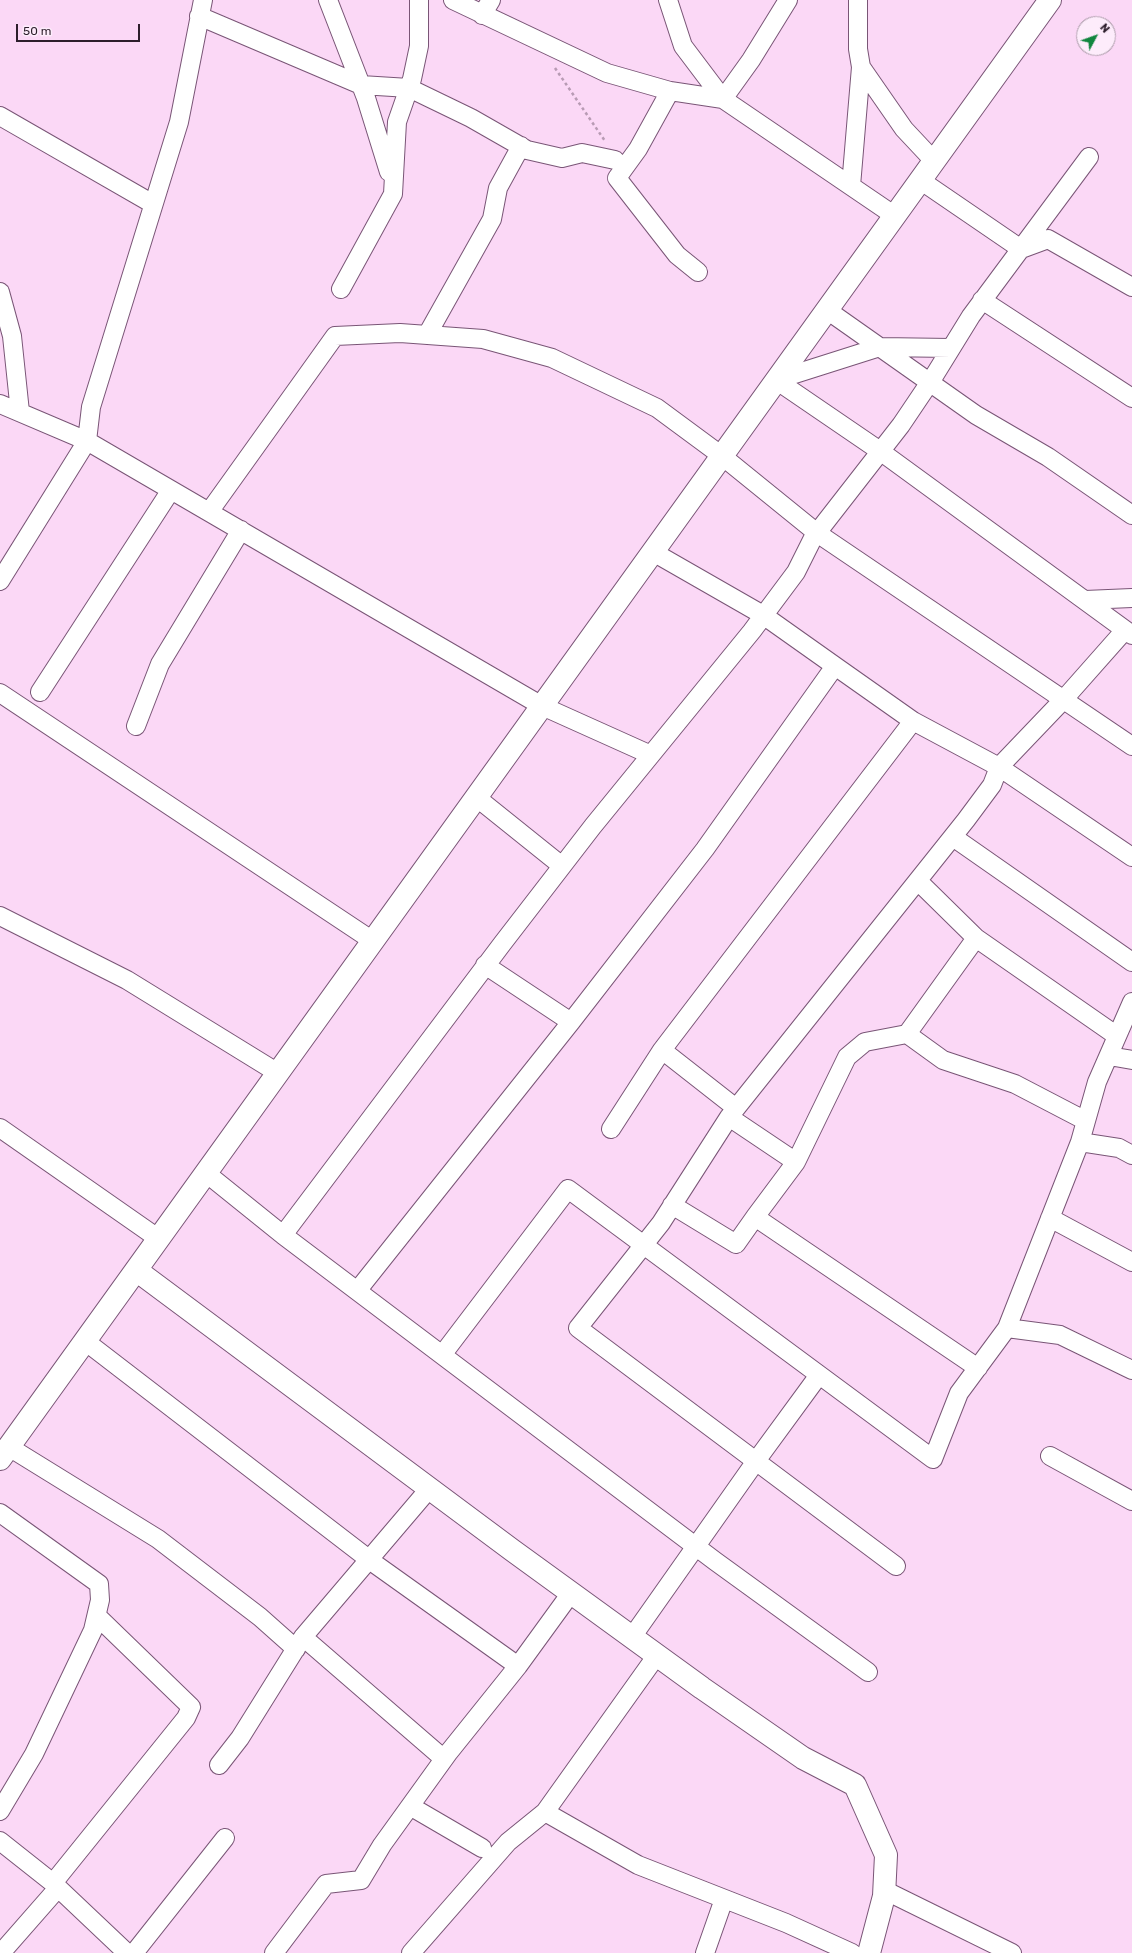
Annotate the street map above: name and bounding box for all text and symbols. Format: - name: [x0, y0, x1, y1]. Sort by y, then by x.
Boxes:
- scale bar: [18, 16, 142, 42]
- north arrow: [1076, 16, 1116, 56]
- text: N: [1097, 21, 1112, 36]
- text: 50 m: [23, 24, 51, 38]

